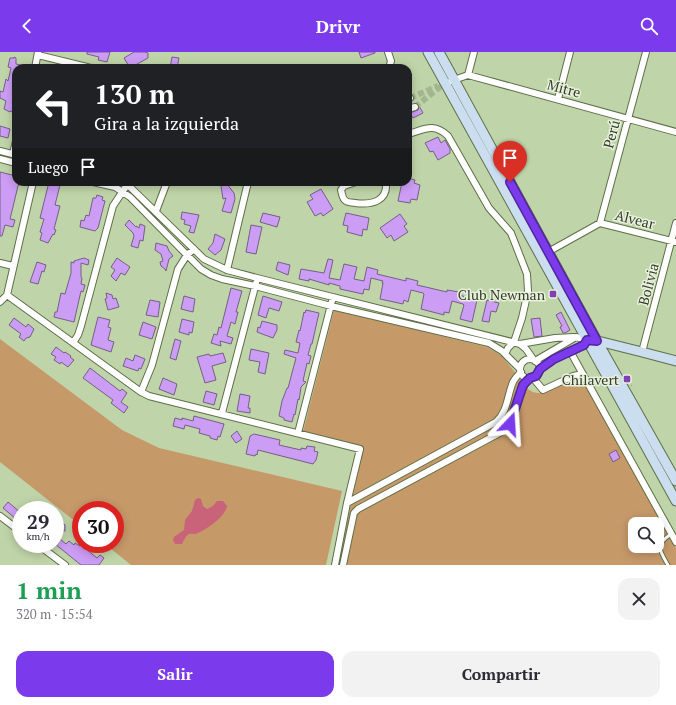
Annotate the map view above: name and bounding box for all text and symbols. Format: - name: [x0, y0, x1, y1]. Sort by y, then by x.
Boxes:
- text: Drivr: [316, 14, 360, 38]
- icon: back: [16, 15, 38, 37]
- icon: search: [638, 15, 660, 37]
- street label: Mitre: [545, 74, 583, 102]
- text: 130 m: [94, 75, 175, 112]
- icon: left: [28, 80, 80, 132]
- text: Gira a la izquierda: [94, 111, 239, 135]
- street label: Perú: [598, 118, 624, 150]
- pin: [493, 141, 527, 182]
- icon: arrive: [499, 147, 521, 169]
- icon: arrive: [77, 156, 99, 178]
- text: Luego: [28, 157, 69, 177]
- street label: Alvear: [613, 205, 657, 233]
- street label: Bolivia: [633, 261, 663, 307]
- place label: Club Newman: [458, 285, 546, 304]
- marker: Club Newman: [548, 289, 558, 299]
- place label: Chilavert: [562, 370, 620, 389]
- marker: Chilavert: [622, 374, 632, 384]
- position arrow: [489, 403, 531, 445]
- speed limit sign: 30: [72, 501, 124, 553]
- text: 29: [27, 508, 49, 535]
- map controls: [628, 517, 664, 553]
- button: search: [628, 517, 664, 553]
- text: km/h: [26, 530, 50, 543]
- text: 1 min: [16, 574, 82, 606]
- button: close: [618, 578, 660, 620]
- text: 320 m · 15:54: [16, 605, 93, 623]
- button: Salir: [16, 651, 334, 697]
- button: Compartir: [342, 651, 660, 697]

